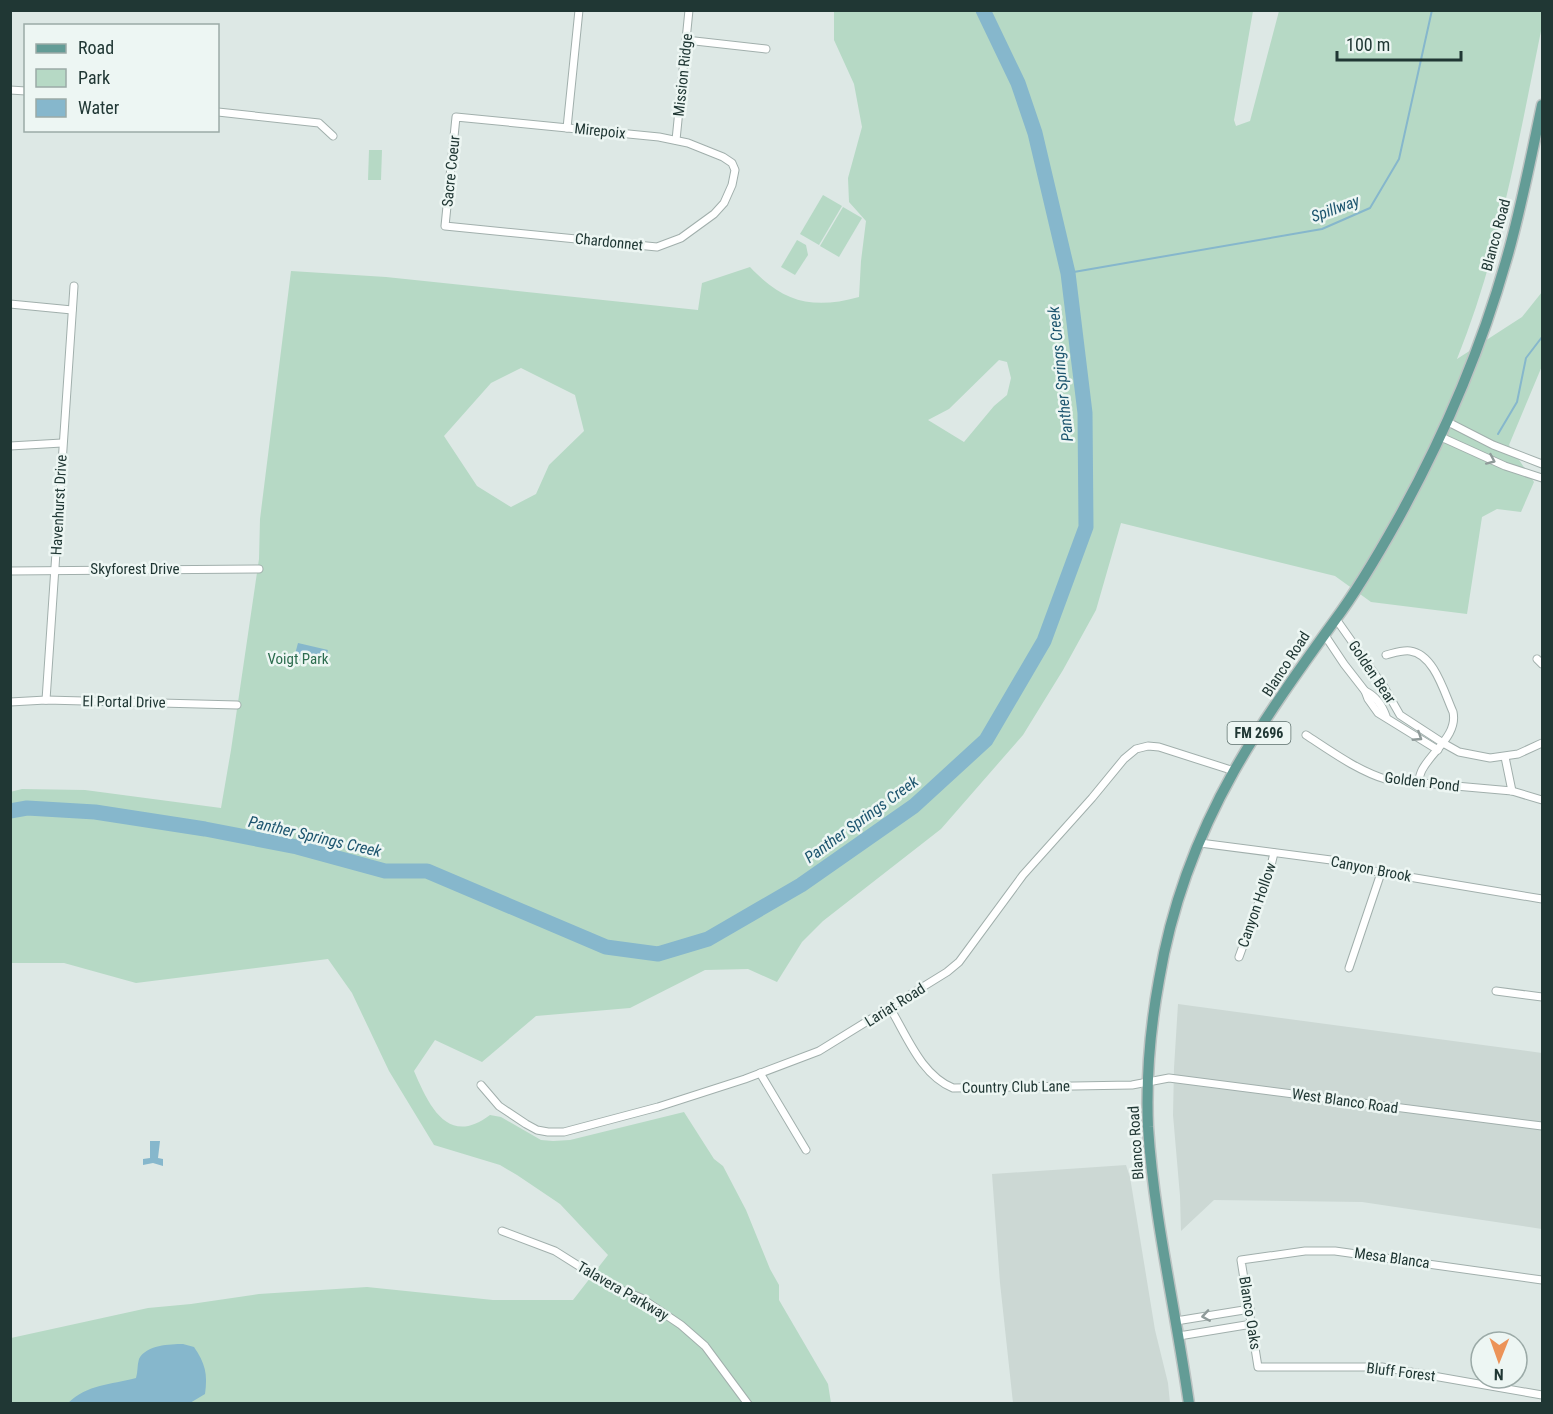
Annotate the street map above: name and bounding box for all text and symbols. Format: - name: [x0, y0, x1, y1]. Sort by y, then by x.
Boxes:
- legend: [24, 24, 219, 132]
- scale bar: [1337, 24, 1462, 62]
- street label: Mission Ridge: [670, 33, 696, 117]
- text: 100 m: [1346, 34, 1390, 55]
- text: Road: [78, 37, 114, 58]
- text: Park: [78, 67, 110, 88]
- text: Water: [78, 97, 120, 118]
- street label: Mirepoix: [574, 119, 627, 143]
- street label: Sacre Coeur: [438, 134, 464, 208]
- water label: Spillway: [1308, 191, 1363, 226]
- street label: Blanco Road: [1478, 197, 1514, 273]
- street label: Chardonnet: [574, 229, 644, 255]
- water label: Panther Springs Creek: [1044, 304, 1077, 443]
- one-way arrow: [1484, 453, 1495, 465]
- street label: Havenhurst Drive: [47, 454, 71, 556]
- street label: Skyforest Drive: [90, 560, 180, 578]
- street label: Blanco Road: [1258, 628, 1314, 700]
- street label: Golden Bear: [1344, 637, 1400, 707]
- park label: Voigt Park: [267, 650, 329, 668]
- street label: El Portal Drive: [82, 692, 166, 712]
- road number: FM 2696: [1228, 722, 1290, 744]
- one-way arrow: [1411, 730, 1422, 741]
- street label: Golden Pond: [1383, 768, 1461, 796]
- water label: Panther Springs Creek: [801, 771, 923, 867]
- water label: Panther Springs Creek: [246, 812, 384, 861]
- street label: Canyon Brook: [1329, 852, 1413, 886]
- street label: Canyon Hollow: [1234, 860, 1280, 950]
- street label: Lariat Road: [862, 979, 928, 1031]
- street label: Country Club Lane: [962, 1077, 1070, 1097]
- street label: West Blanco Road: [1291, 1085, 1399, 1117]
- street label: Blanco Road: [1124, 1105, 1148, 1181]
- street label: Mesa Blanca: [1353, 1244, 1431, 1272]
- street label: Talavera Parkway: [574, 1258, 672, 1324]
- street label: Blanco Oaks: [1235, 1275, 1265, 1351]
- one-way arrow: [1202, 1309, 1212, 1322]
- north arrow: [1469, 1330, 1529, 1390]
- street label: Bluff Forest: [1366, 1359, 1436, 1385]
- text: N: [1494, 1365, 1504, 1384]

